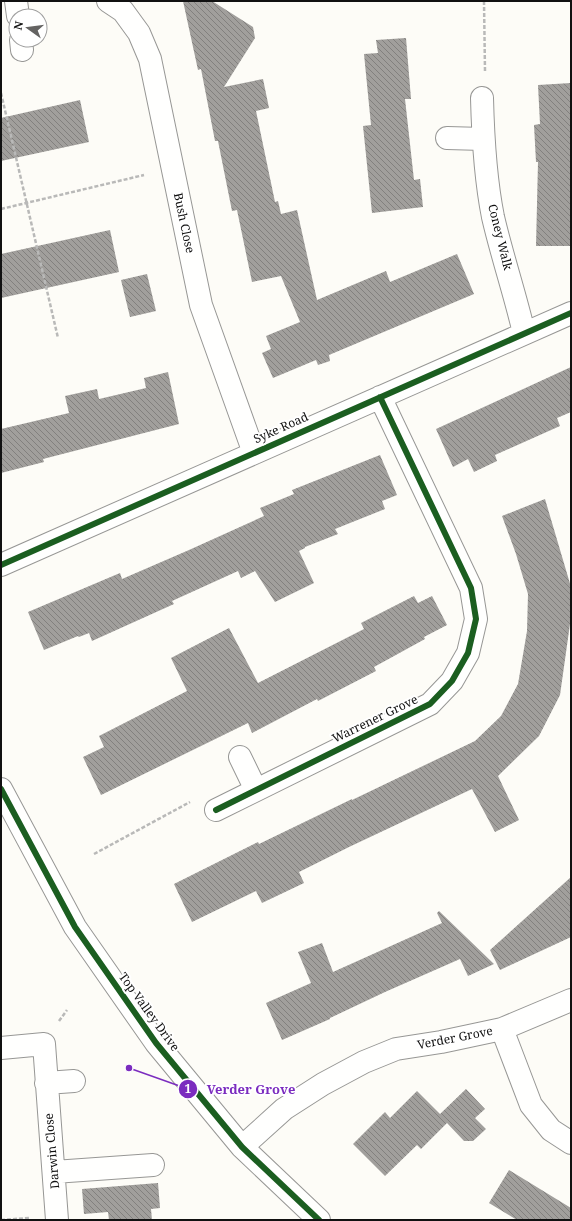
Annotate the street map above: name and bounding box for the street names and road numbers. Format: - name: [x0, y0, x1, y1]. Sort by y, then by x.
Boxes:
- street label: Bush Close: [170, 191, 199, 255]
- street label: Coney Walk: [484, 202, 517, 273]
- street label: Syke Road: [251, 408, 311, 447]
- street label: Warrener Grove: [329, 690, 421, 747]
- street label: Top Valley Drive: [115, 969, 184, 1055]
- street label: Verder Grove: [416, 1022, 494, 1053]
- street label: Darwin Close: [40, 1112, 63, 1190]

